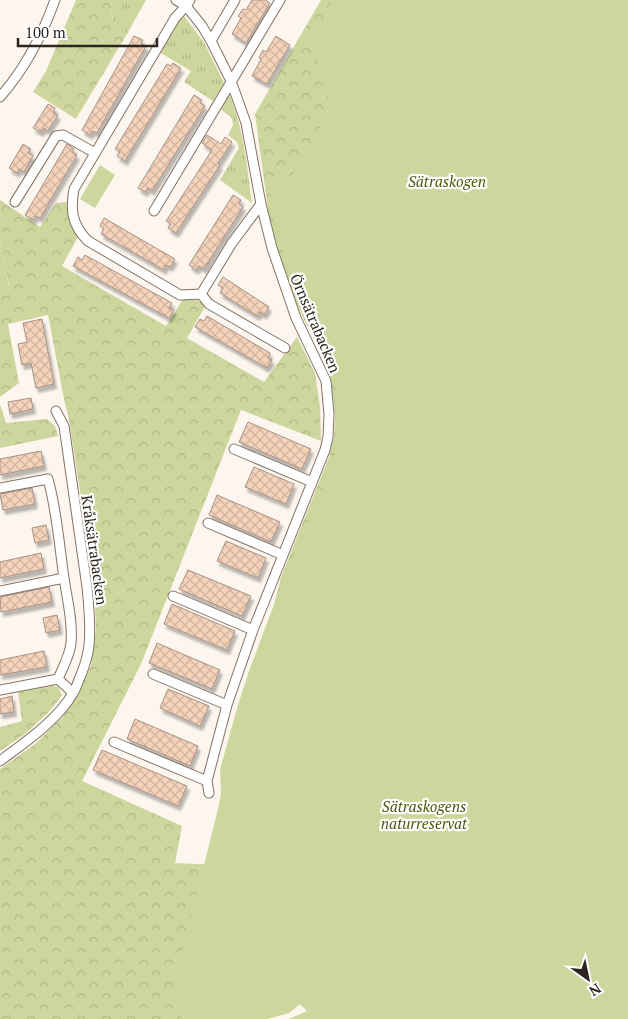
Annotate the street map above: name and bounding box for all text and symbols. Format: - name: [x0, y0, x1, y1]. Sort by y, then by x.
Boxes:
- scale bar: [18, 15, 156, 47]
- text: 100 m: [25, 22, 66, 42]
- park label: Sätraskogen: [408, 171, 486, 191]
- street label: Örnsätrabacken: [286, 271, 346, 376]
- street label: Kråksätrabacken: [77, 494, 113, 606]
- park label: Sätraskogens naturreservat: [381, 796, 468, 833]
- north arrow: [563, 954, 613, 1004]
- text: N: [585, 979, 605, 1001]

